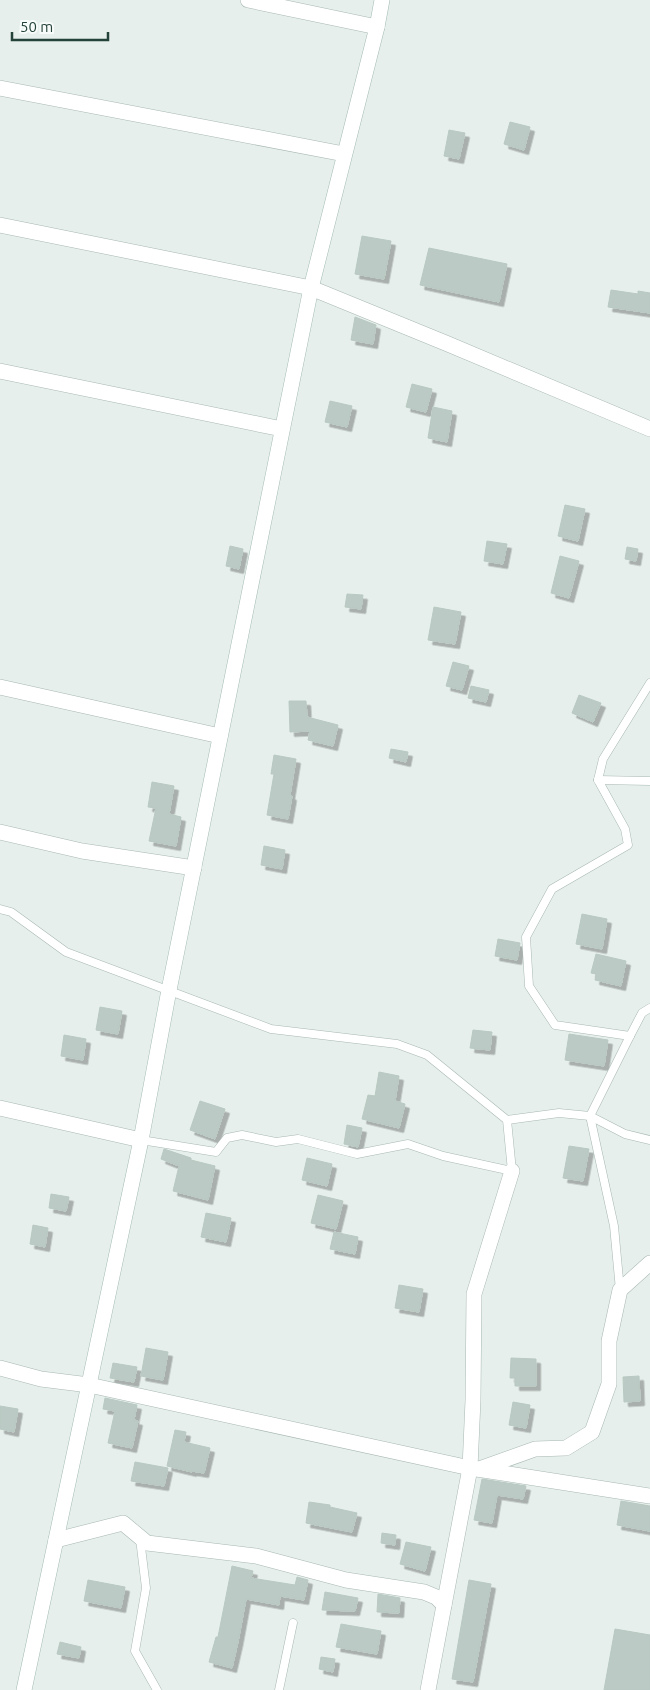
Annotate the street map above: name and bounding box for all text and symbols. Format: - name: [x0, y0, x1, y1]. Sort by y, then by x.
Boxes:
- scale bar: [12, 10, 109, 42]
- text: 50 m: [20, 18, 53, 35]

